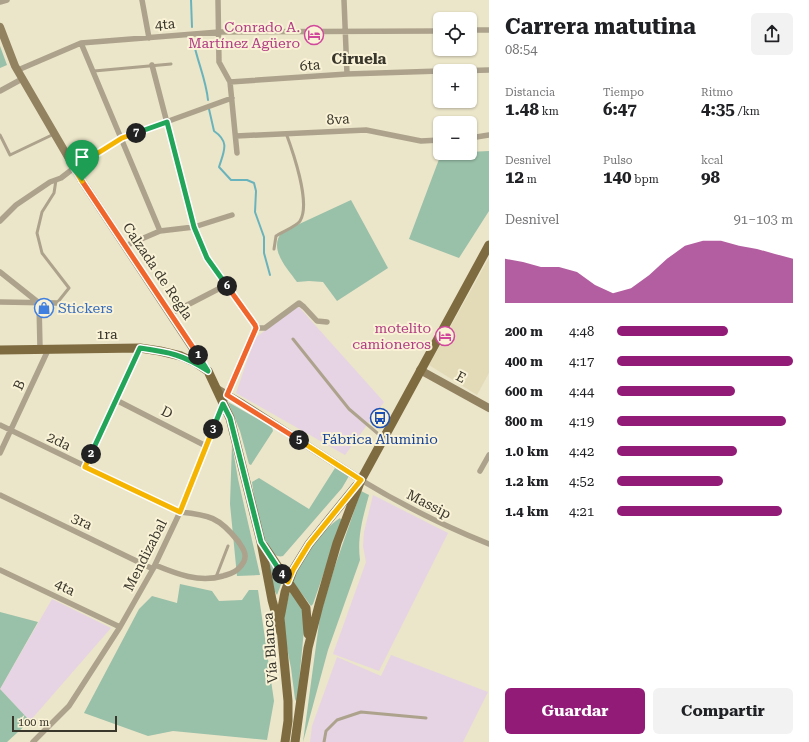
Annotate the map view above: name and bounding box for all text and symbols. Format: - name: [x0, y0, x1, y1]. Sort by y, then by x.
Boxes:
- map controls: [433, 12, 477, 160]
- button: locate: [433, 12, 477, 56]
- button: share: [751, 13, 793, 55]
- text: Carrera matutina: [505, 14, 696, 39]
- street label: 4ta: [154, 15, 176, 33]
- place label: Conrado A. Martínez Agüero: [188, 19, 300, 51]
- hotel icon: Conrado A. Martínez Agüero: [303, 24, 325, 46]
- text: 08:54: [505, 42, 537, 57]
- district label: Ciruela: [332, 50, 387, 68]
- street label: 6ta: [299, 56, 321, 74]
- button: +: [433, 64, 477, 108]
- text: Distancia: [505, 86, 555, 99]
- text: Tiempo: [603, 86, 644, 99]
- text: Ritmo: [701, 86, 733, 99]
- text: 1.48: [505, 99, 539, 119]
- text: 6:47: [603, 99, 637, 119]
- text: 4:35: [701, 99, 735, 119]
- text: km: [539, 105, 559, 118]
- text: /km: [735, 105, 760, 118]
- street label: 8va: [326, 110, 350, 128]
- button: −: [433, 116, 477, 160]
- pin: 7: [126, 123, 146, 143]
- text: 7: [133, 126, 139, 139]
- pin: [65, 140, 99, 181]
- icon: arrive: [71, 146, 93, 168]
- text: Desnivel: [505, 154, 551, 167]
- text: Pulso: [603, 154, 632, 167]
- text: kcal: [701, 154, 723, 167]
- text: 12: [505, 167, 524, 187]
- text: 140: [603, 167, 632, 187]
- text: 98: [701, 167, 720, 187]
- text: m: [524, 173, 537, 186]
- text: bpm: [632, 173, 659, 186]
- text: Desnivel: [505, 212, 559, 227]
- text: 91–103 m: [734, 212, 793, 227]
- street label: Calzada de Regla: [120, 220, 197, 323]
- pin: 6: [217, 276, 237, 296]
- text: 6: [224, 279, 230, 292]
- shop icon: Stickers: [33, 297, 55, 319]
- place label: Stickers: [58, 300, 113, 316]
- place label: motelito camioneros: [352, 320, 431, 352]
- text: 200 m: [505, 324, 543, 339]
- text: 4:48: [569, 324, 594, 339]
- hotel icon: motelito camioneros: [434, 325, 456, 347]
- street label: 1ra: [96, 326, 118, 342]
- pin: 1: [188, 345, 208, 365]
- text: 1: [195, 348, 201, 361]
- text: 400 m: [505, 354, 543, 369]
- text: 4:17: [569, 354, 594, 369]
- street label: E: [453, 368, 469, 386]
- street label: B: [10, 377, 28, 393]
- text: 600 m: [505, 384, 543, 399]
- text: 4:44: [569, 384, 594, 399]
- street label: D: [159, 402, 176, 422]
- bus stop icon: Fábrica Aluminio: [369, 407, 391, 429]
- text: 800 m: [505, 414, 543, 429]
- text: 4:19: [569, 414, 594, 429]
- pin: 3: [203, 419, 223, 439]
- text: 3: [210, 422, 216, 435]
- street label: 2da: [45, 428, 74, 454]
- pin: 5: [289, 430, 309, 450]
- place label: Fábrica Aluminio: [322, 431, 438, 447]
- text: 5: [296, 433, 302, 446]
- pin: 2: [81, 444, 101, 464]
- text: 1.0 km: [505, 444, 548, 459]
- text: 4:42: [569, 444, 594, 459]
- text: 2: [88, 447, 94, 460]
- text: 1.2 km: [505, 474, 548, 489]
- text: 4:52: [569, 474, 594, 489]
- street label: Massip: [404, 486, 454, 522]
- text: 1.4 km: [505, 504, 548, 519]
- text: 4:21: [569, 504, 594, 519]
- street label: 3ra: [69, 509, 95, 533]
- street label: Mendizabal: [120, 516, 170, 594]
- pin: 4: [272, 564, 292, 584]
- text: 4: [279, 567, 285, 580]
- street label: 4ta: [52, 575, 78, 599]
- street label: Vía Blanca: [260, 612, 280, 684]
- button: Guardar: [505, 688, 645, 734]
- button: Compartir: [653, 688, 793, 734]
- scale bar: [12, 714, 117, 733]
- text: 100 m: [18, 716, 49, 729]

